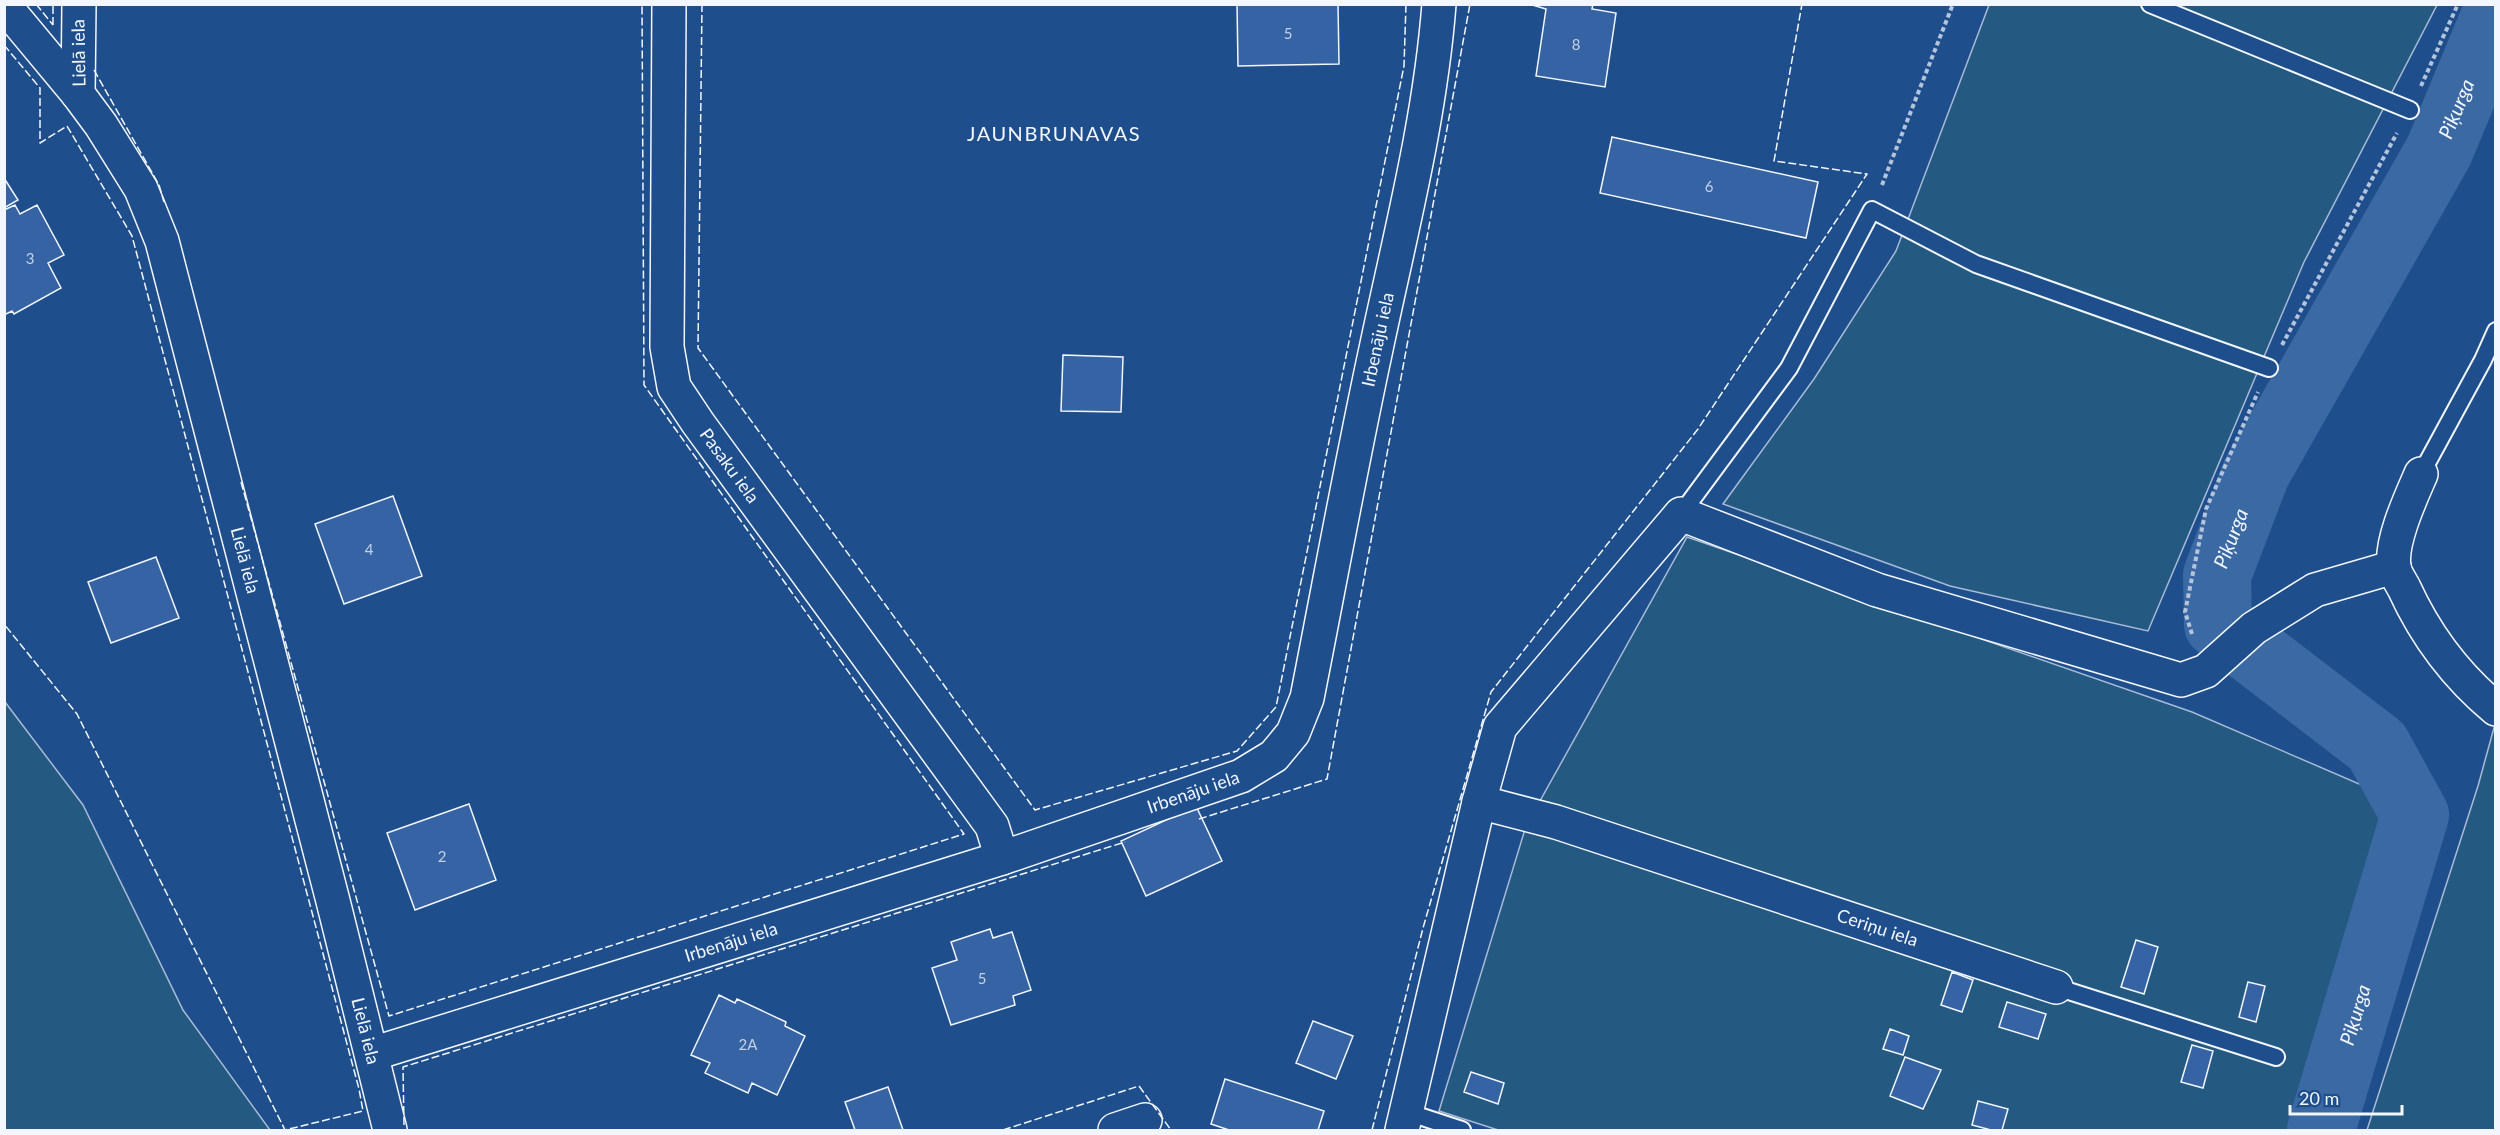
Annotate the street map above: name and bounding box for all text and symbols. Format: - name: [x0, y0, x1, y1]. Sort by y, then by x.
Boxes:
- street label: Lielā iela: [66, 19, 90, 87]
- house number: 5: [1284, 24, 1292, 42]
- house number: 8: [1572, 35, 1580, 53]
- water label: Piķurga: [2433, 75, 2479, 142]
- district label: JAUNBRUNAVAS: [967, 121, 1141, 145]
- house number: 6: [1705, 177, 1714, 195]
- house number: 3: [26, 249, 34, 267]
- street label: Irbenāju iela: [1356, 290, 1398, 389]
- street label: Pasaku iela: [696, 424, 765, 507]
- water label: Piķurga: [2208, 505, 2252, 571]
- street label: Lielā iela: [227, 524, 265, 596]
- house number: 4: [365, 540, 374, 558]
- street label: Irbenāju iela: [1144, 765, 1242, 817]
- house number: 2: [438, 847, 446, 865]
- street label: Ceriņu iela: [1834, 904, 1921, 951]
- street label: Irbenāju iela: [682, 917, 780, 966]
- house number: 5: [978, 969, 986, 987]
- water label: Piķurga: [2334, 981, 2375, 1048]
- street label: Lielā iela: [347, 995, 385, 1066]
- house number: 2A: [739, 1035, 758, 1053]
- scale bar: [2290, 1078, 2402, 1116]
- text: 20 m: [2299, 1087, 2339, 1109]

